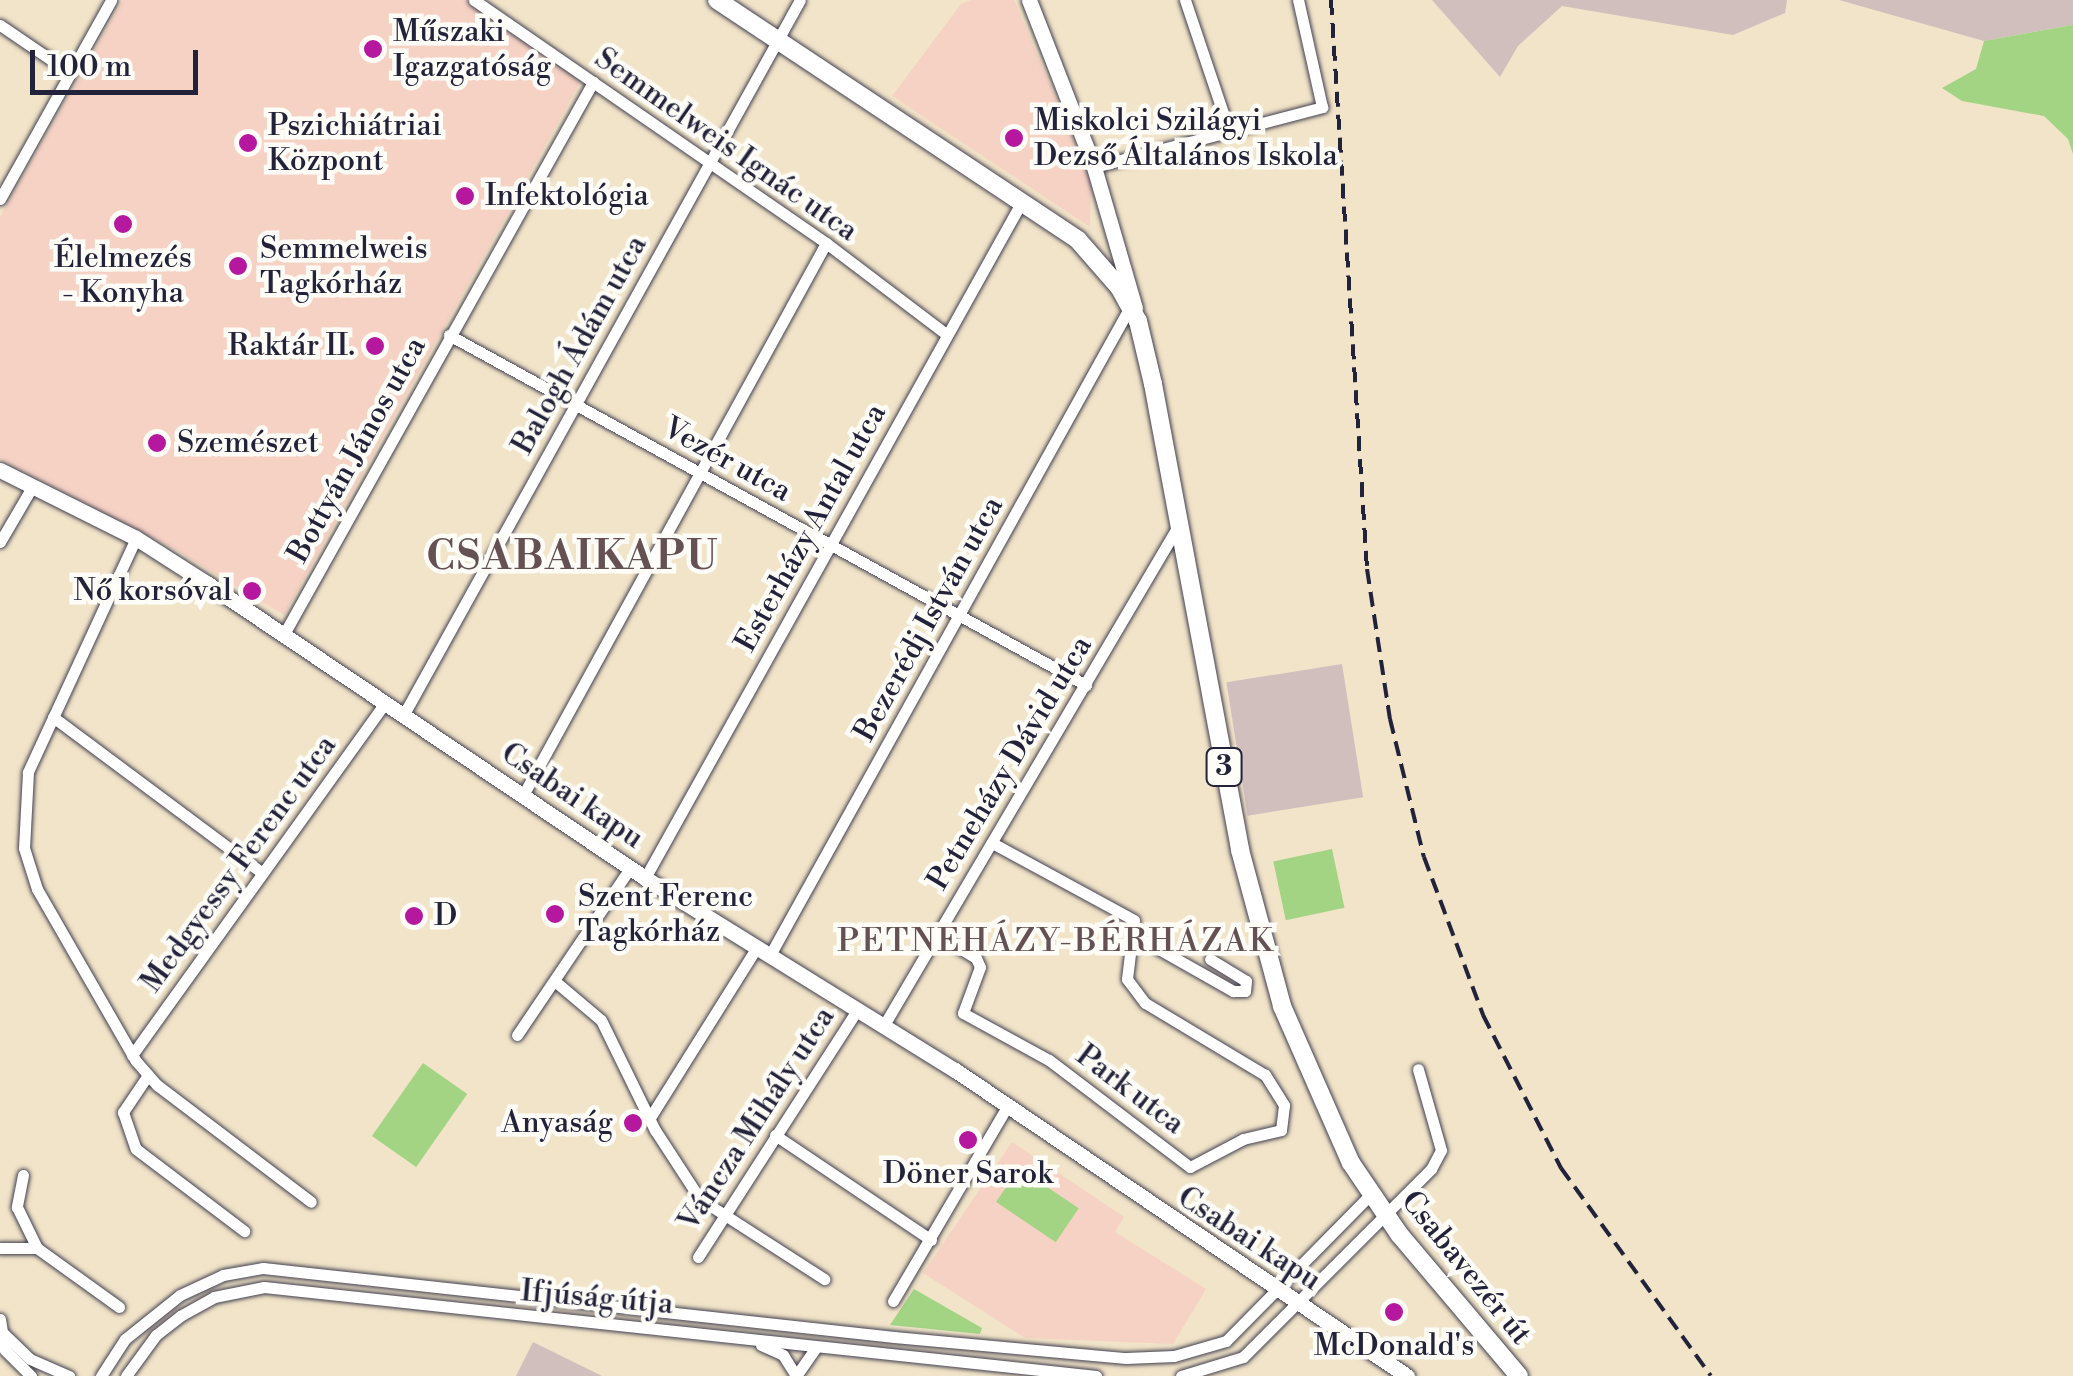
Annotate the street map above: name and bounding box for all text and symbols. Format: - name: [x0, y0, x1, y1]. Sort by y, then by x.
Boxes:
- place label: Műszaki Igazgatóság: [393, 14, 551, 84]
- scale bar: [35, 30, 202, 92]
- marker: Műszaki Igazgatóság: [362, 38, 384, 60]
- street label: Semmelweis Ignác utca: [588, 41, 864, 249]
- text: 100 m: [47, 48, 131, 86]
- place label: Miskolci Szilágyi Dezső Általános Iskola: [1034, 103, 1338, 174]
- place label: Pszichiátriai Központ: [268, 108, 442, 178]
- marker: Miskolci Szilágyi Dezső Általános Iskola: [1003, 127, 1025, 149]
- marker: Pszichiátriai Központ: [237, 132, 259, 154]
- place label: Infektológia: [485, 178, 649, 214]
- marker: Infektológia: [454, 185, 476, 207]
- marker: Élelmezés - Konyha: [112, 213, 134, 235]
- street label: Balogh Ádám utca: [505, 230, 655, 460]
- place label: Semmelweis Tagkórház: [260, 231, 428, 302]
- place label: Élelmezés - Konyha: [54, 240, 192, 310]
- marker: Semmelweis Tagkórház: [225, 253, 251, 279]
- place label: Raktár II.: [228, 328, 355, 364]
- street label: Bottyán János utca: [280, 331, 434, 569]
- marker: Raktár II.: [364, 335, 386, 357]
- street label: Esterházy Antal utca: [728, 398, 894, 658]
- street label: Vezér utca: [657, 410, 797, 510]
- place label: Szemészet: [177, 425, 319, 461]
- marker: Szemészet: [146, 432, 168, 454]
- street label: Bezerédj István utca: [847, 491, 1011, 747]
- district label: CSABAIKAPU: [426, 533, 720, 581]
- place label: Nő korsóval: [74, 573, 232, 609]
- marker: Nő korsóval: [241, 580, 263, 602]
- street label: Petneházy Dávid utca: [920, 630, 1100, 896]
- street label: Medgyessy Ferenc utca: [134, 729, 344, 999]
- street label: Csabai kapu: [494, 735, 650, 857]
- road number: 3: [1204, 744, 1244, 790]
- place label: Szent Ferenc Tagkórház: [578, 879, 753, 950]
- place label: D: [434, 898, 457, 934]
- marker: Szent Ferenc Tagkórház: [542, 901, 568, 927]
- marker: D: [403, 905, 425, 927]
- district label: PETNEHÁZY-BÉRHÁZAK: [837, 922, 1275, 960]
- street label: Váncza Mihály utca: [671, 1000, 843, 1238]
- street label: Park utca: [1069, 1038, 1191, 1142]
- place label: Anyaság: [501, 1105, 613, 1141]
- marker: Anyaság: [622, 1112, 644, 1134]
- marker: Döner Sarok: [957, 1129, 979, 1151]
- place label: Döner Sarok: [883, 1156, 1053, 1192]
- street label: Csabai kapu: [1171, 1179, 1327, 1299]
- street label: Csabavezér út: [1393, 1184, 1539, 1352]
- street label: Ifjúság útja: [519, 1273, 675, 1323]
- marker: McDonald's: [1383, 1301, 1405, 1323]
- place label: McDonald's: [1314, 1328, 1474, 1364]

